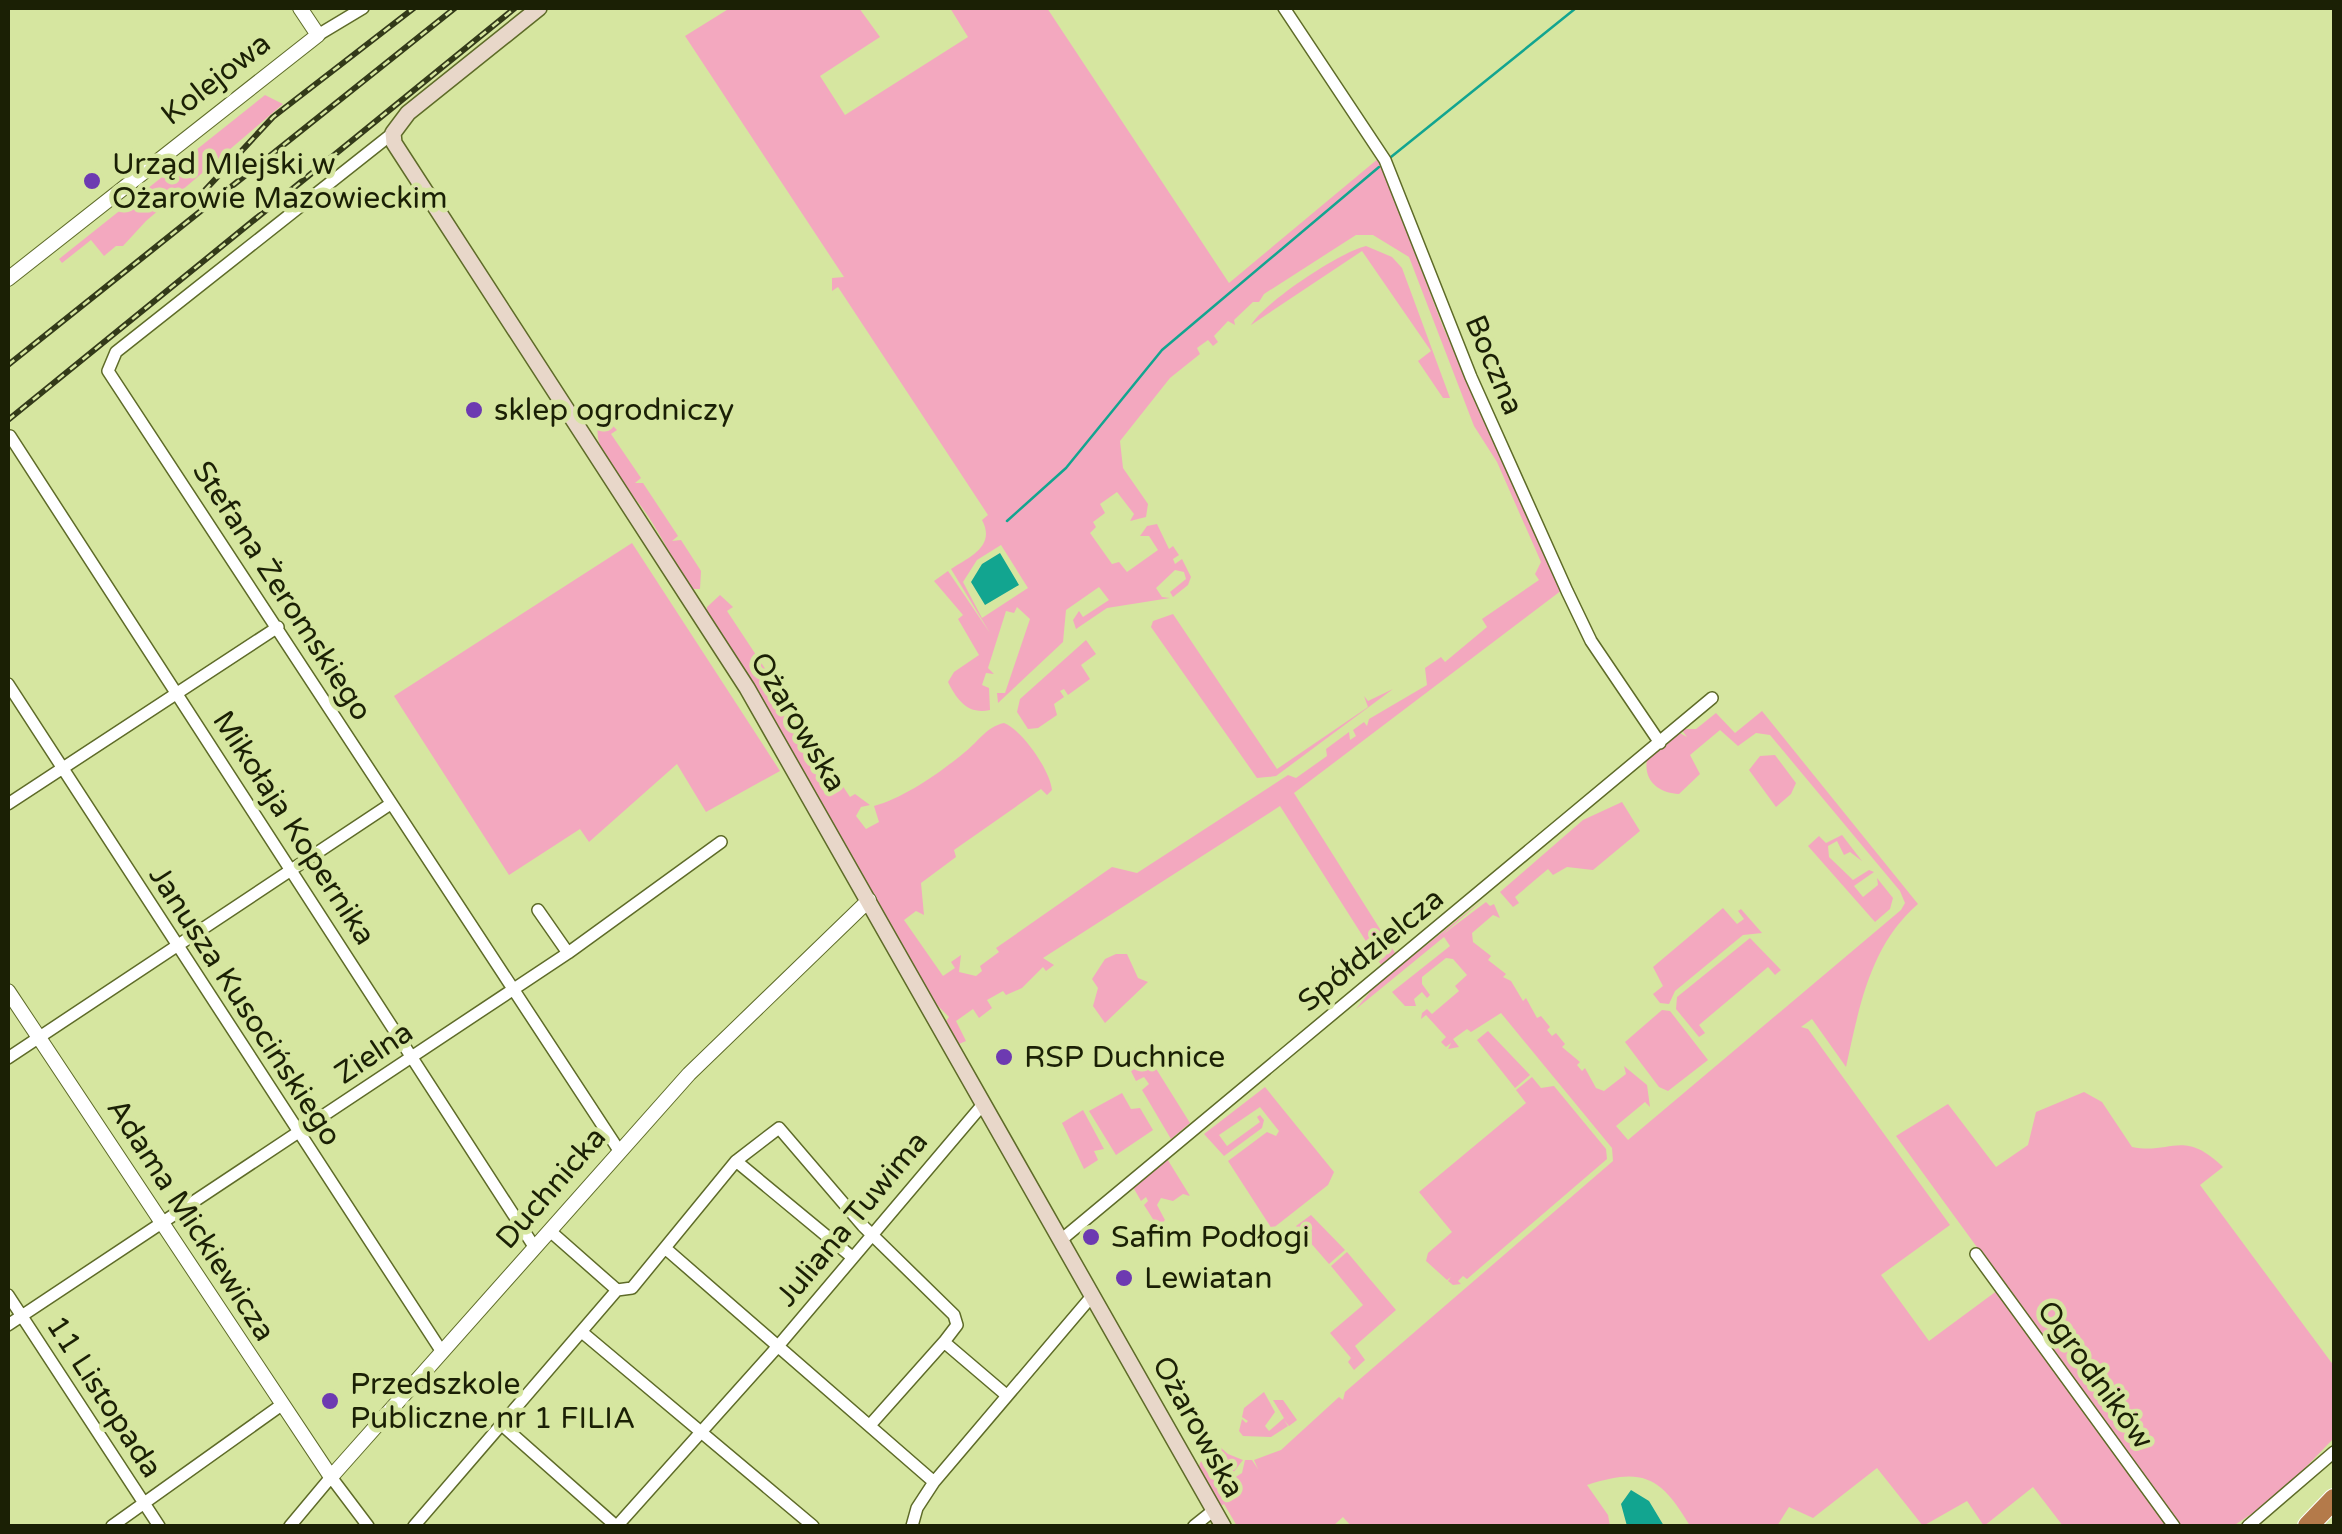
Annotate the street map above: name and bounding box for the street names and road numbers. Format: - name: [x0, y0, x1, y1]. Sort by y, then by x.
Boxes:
- street label: Kolejowa: [154, 25, 278, 133]
- street label: Boczna: [1456, 309, 1532, 421]
- street label: Stefana Żeromskiego: [184, 454, 380, 728]
- street label: Ożarowska: [742, 645, 854, 799]
- street label: Mikołaja Kopernika: [204, 704, 384, 952]
- street label: Janusza Kusocińskiego: [141, 859, 349, 1153]
- street label: Spółdzielcza: [1291, 880, 1451, 1020]
- street label: Zielna: [328, 1014, 420, 1092]
- street label: Adama Mickiewicza: [99, 1092, 283, 1348]
- street label: Duchnicka: [488, 1119, 614, 1257]
- street label: Juliana Tuwima: [768, 1124, 936, 1314]
- street label: Ogrodników: [2029, 1294, 2161, 1456]
- street label: 11 Listopada: [38, 1309, 170, 1485]
- street label: Ożarowska: [1144, 1350, 1252, 1504]

